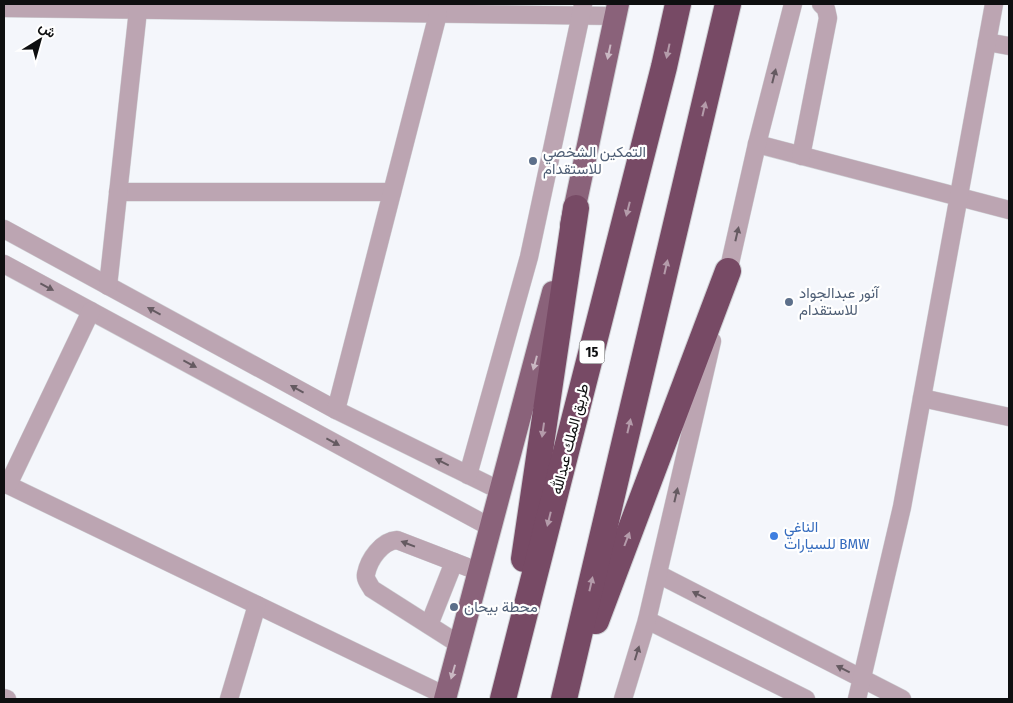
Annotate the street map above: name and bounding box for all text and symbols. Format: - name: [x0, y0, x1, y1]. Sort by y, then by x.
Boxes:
- north arrow: [15, 15, 65, 65]
- text: ش: [36, 18, 59, 42]
- one-way arrow: [604, 44, 612, 60]
- one-way arrow: [664, 44, 672, 59]
- one-way arrow: [771, 69, 779, 84]
- one-way arrow: [700, 102, 708, 117]
- place label: التمكين الشخصي للاستقدام: [543, 143, 646, 179]
- marker: التمكين الشخصي للاستقدام: [527, 155, 539, 167]
- one-way arrow: [624, 201, 632, 217]
- one-way arrow: [733, 227, 741, 242]
- one-way arrow: [662, 260, 670, 275]
- one-way arrow: [39, 283, 54, 291]
- place label: آنور عبدالجواد للاستقدام: [799, 284, 880, 320]
- marker: آنور عبدالجواد للاستقدام: [783, 296, 795, 308]
- one-way arrow: [147, 307, 161, 315]
- road number: 15: [580, 341, 604, 364]
- one-way arrow: [531, 355, 539, 370]
- one-way arrow: [183, 360, 196, 369]
- street label: طريق الملك عبدالله: [548, 382, 593, 497]
- one-way arrow: [290, 384, 303, 393]
- one-way arrow: [625, 418, 633, 433]
- one-way arrow: [539, 422, 547, 438]
- one-way arrow: [325, 438, 340, 446]
- one-way arrow: [434, 458, 449, 466]
- one-way arrow: [672, 488, 680, 503]
- one-way arrow: [545, 512, 553, 527]
- place label: الناغي للسيارات BMW: [784, 518, 869, 553]
- marker: الناغي للسيارات BMW: [768, 530, 780, 542]
- one-way arrow: [624, 532, 632, 546]
- one-way arrow: [400, 540, 415, 548]
- one-way arrow: [587, 576, 595, 591]
- one-way arrow: [691, 591, 706, 599]
- place label: محطة بيحان: [464, 598, 538, 616]
- marker: محطة بيحان: [448, 601, 460, 613]
- one-way arrow: [634, 645, 642, 660]
- one-way arrow: [448, 665, 456, 680]
- one-way arrow: [836, 665, 850, 673]

